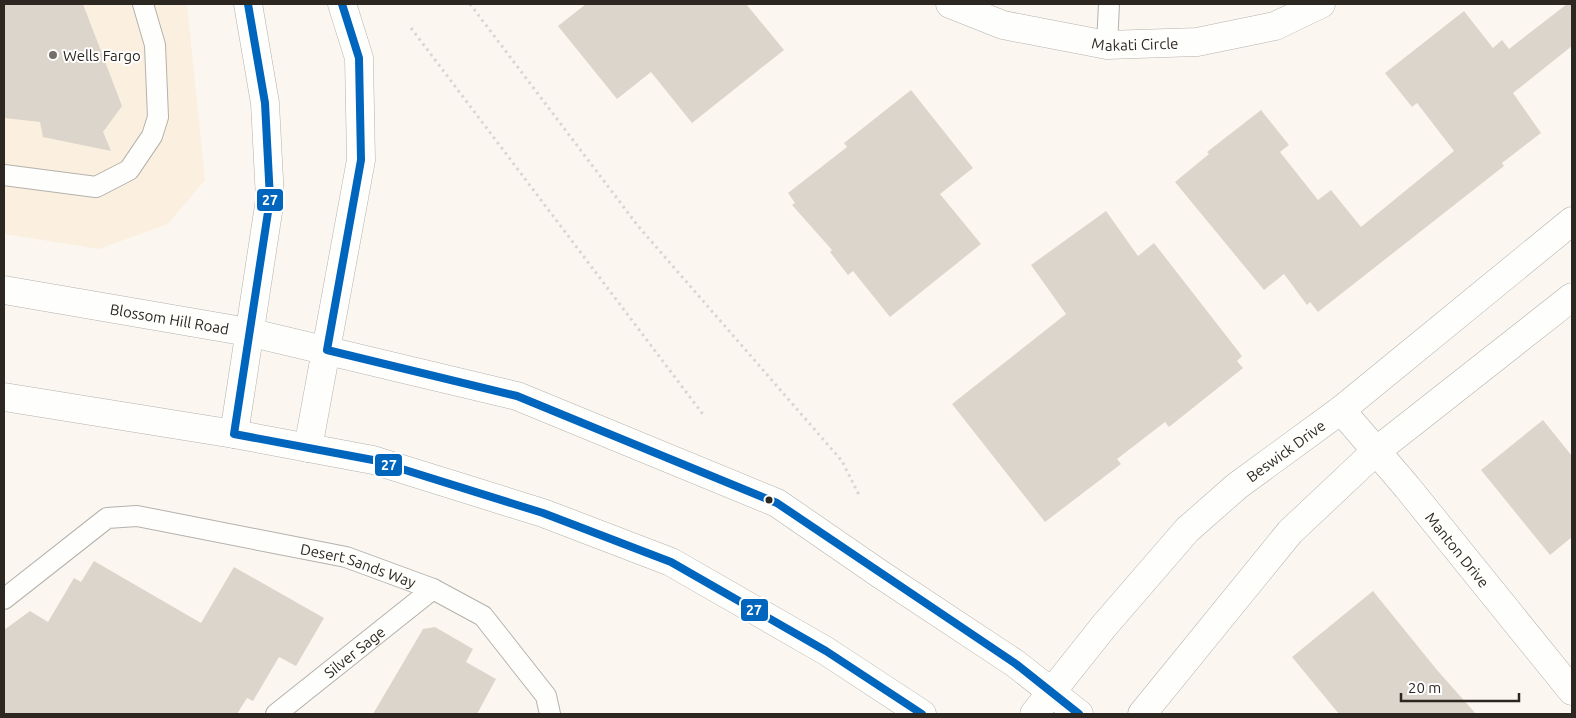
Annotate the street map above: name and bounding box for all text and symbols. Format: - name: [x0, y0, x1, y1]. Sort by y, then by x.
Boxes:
- street label: Makati Circle: [1090, 34, 1179, 54]
- place label: Wells Fargo: [63, 47, 141, 64]
- marker: Wells Fargo: [47, 49, 59, 61]
- line badge: 27: [256, 188, 284, 212]
- text: 27: [262, 192, 278, 208]
- street label: Blossom Hill Road: [109, 300, 230, 337]
- street label: Beswick Drive: [1243, 416, 1328, 485]
- line badge: 27: [374, 453, 403, 477]
- text: 27: [381, 457, 397, 473]
- unlabelled marker: [764, 495, 774, 505]
- street label: Manton Drive: [1422, 509, 1493, 591]
- street label: Desert Sands Way: [299, 540, 418, 591]
- line badge: 27: [740, 598, 769, 622]
- text: 27: [746, 602, 762, 618]
- street label: Silver Sage: [321, 622, 388, 681]
- scale bar: [1401, 670, 1518, 702]
- text: 20 m: [1408, 679, 1441, 696]

